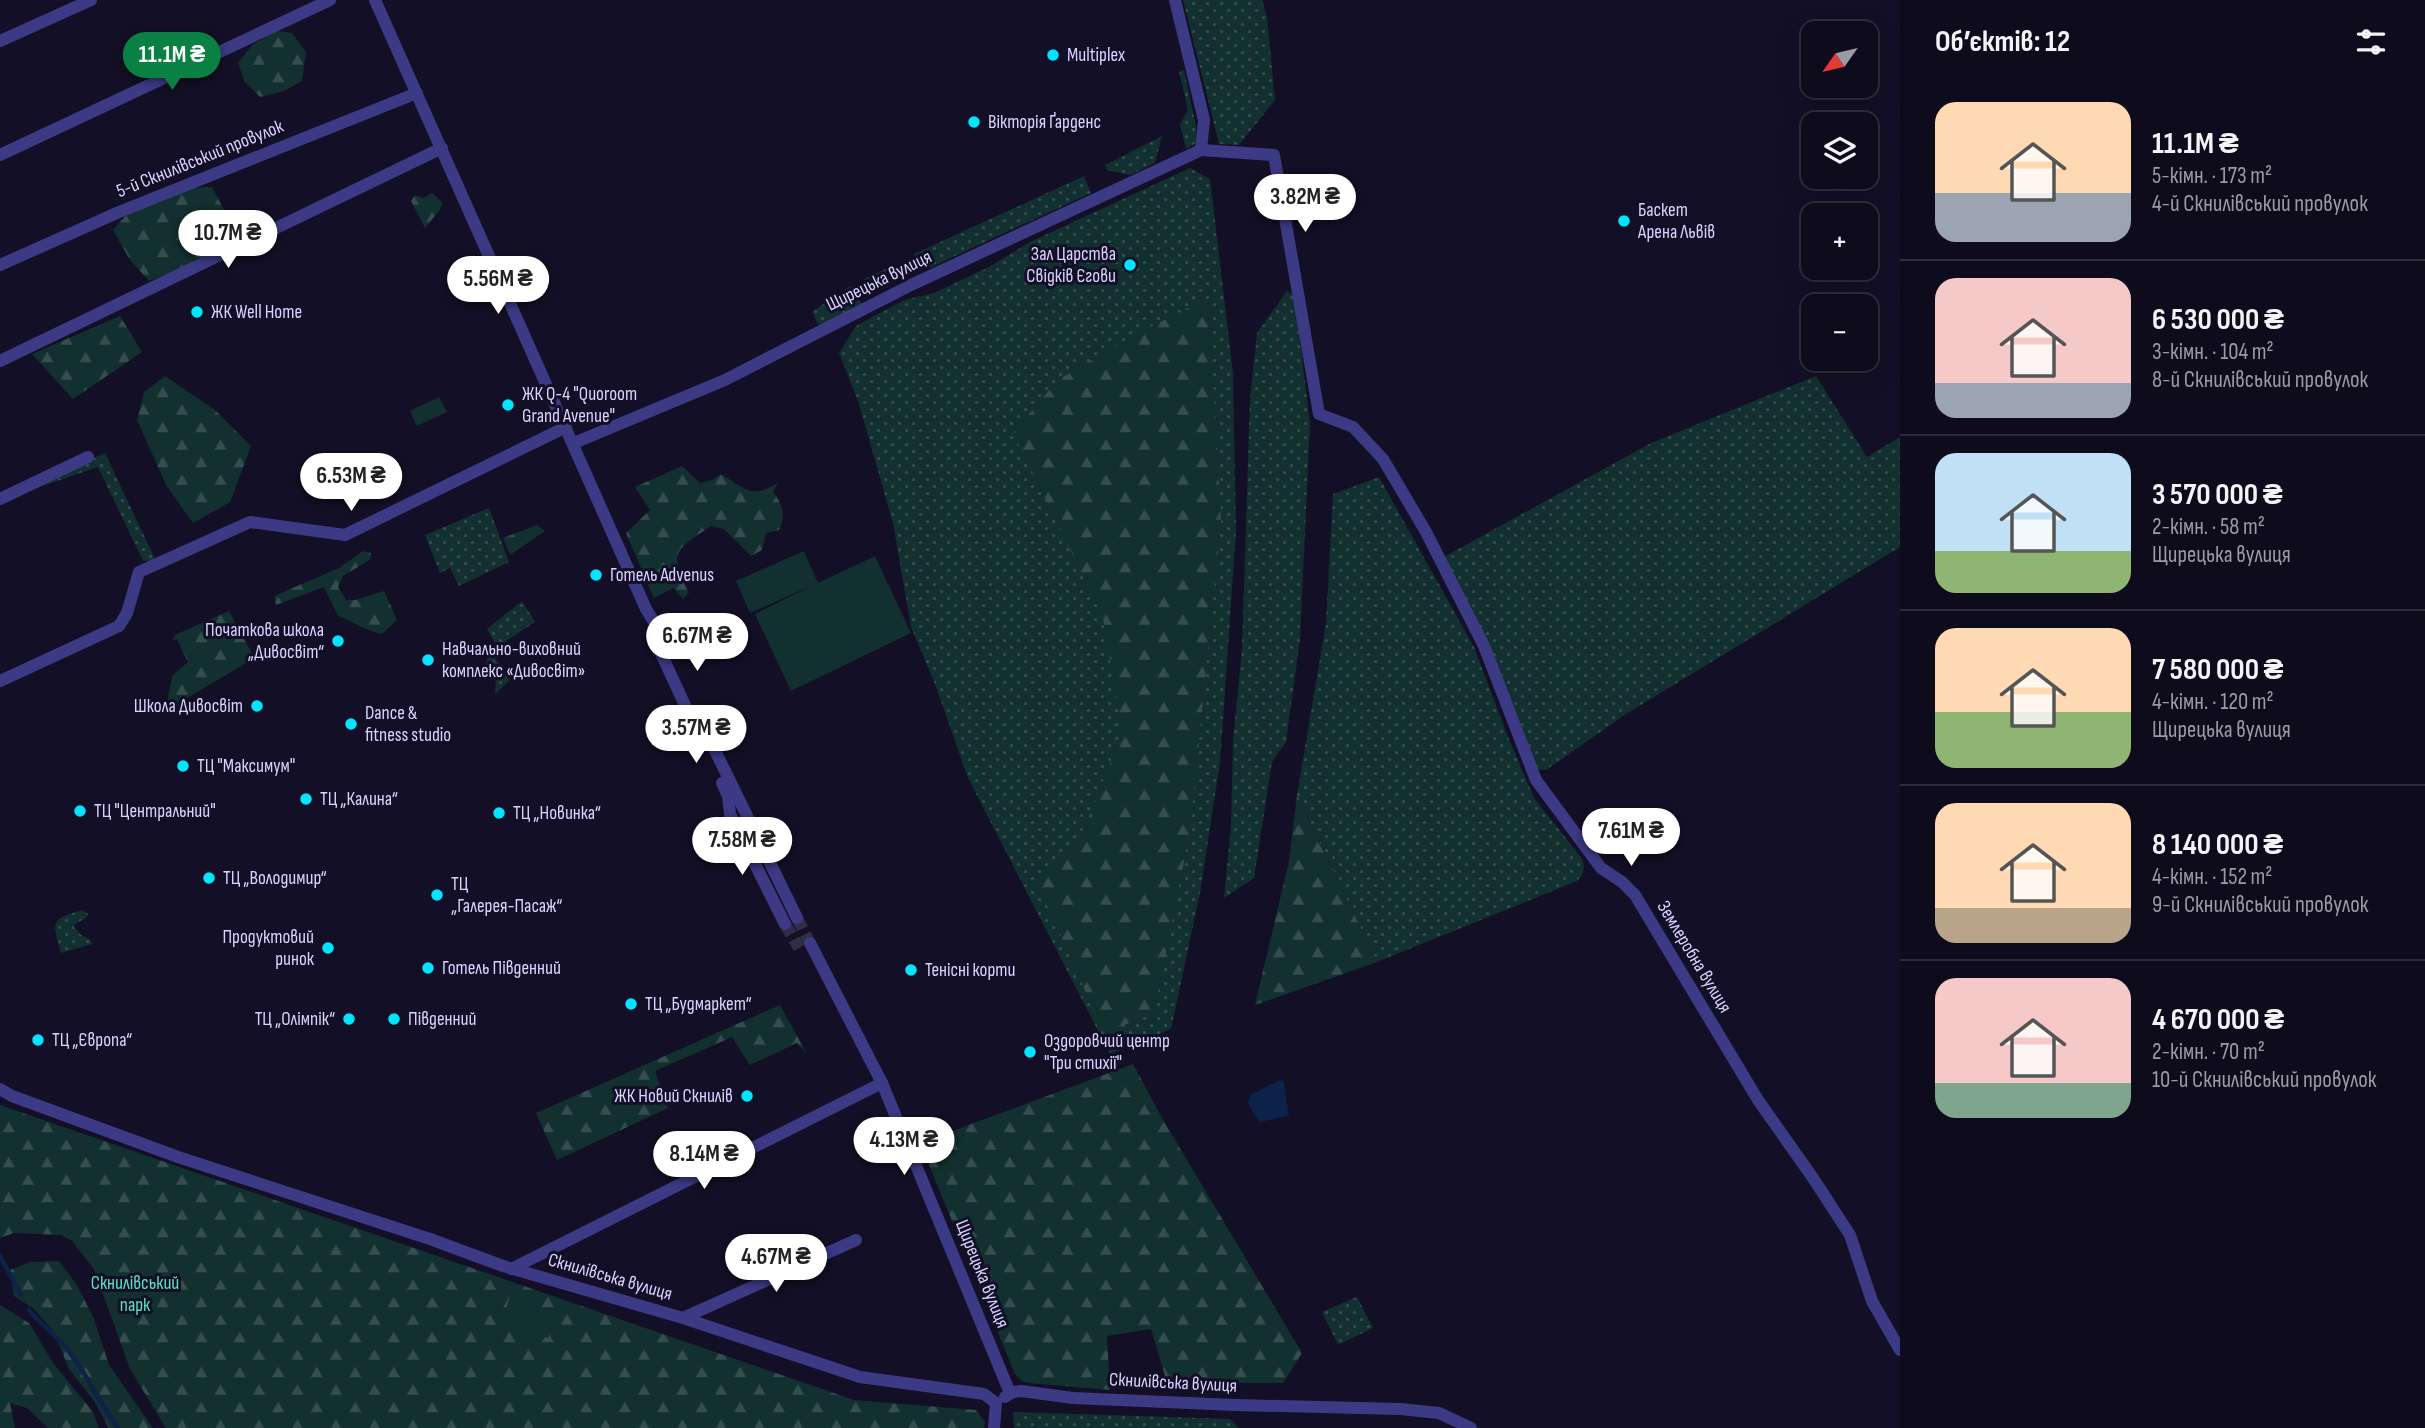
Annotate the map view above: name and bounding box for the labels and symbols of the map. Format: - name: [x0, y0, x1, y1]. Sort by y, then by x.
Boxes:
- north arrow: [1801, 21, 1878, 98]
- pin: 11.1M ₴: [107, 32, 237, 92]
- place label: Multiplex: [1067, 44, 1125, 67]
- marker: Multiplex: [1045, 47, 1061, 63]
- place label: Вікторія Ґарденс: [988, 111, 1101, 134]
- marker: Вікторія Ґарденс: [966, 114, 982, 130]
- street label: 5-й Скнилівський провулок: [113, 115, 288, 203]
- pin: 3.82M ₴: [1240, 174, 1370, 234]
- place label: Баскет Арена Львів: [1637, 199, 1715, 244]
- pin: 10.7M ₴: [163, 210, 293, 270]
- marker: Баскет Арена Львів: [1616, 213, 1632, 229]
- place label: Зал Царства Свідків Єгови: [1026, 243, 1116, 288]
- street label: Щирецька вулиця: [822, 246, 936, 316]
- pin: 5.56M ₴: [433, 256, 563, 316]
- marker: Зал Царства Свідків Єгови: [1122, 257, 1138, 273]
- place label: ЖК Well Home: [211, 301, 302, 324]
- marker: ЖК Well Home: [189, 304, 205, 320]
- place label: ЖК Q-4 "Quoroom Grand Avenue": [522, 383, 637, 428]
- marker: ЖК Q-4 "Quoroom Grand Avenue": [500, 397, 516, 413]
- pin: 6.53M ₴: [286, 454, 416, 513]
- place label: Готель Advenus: [610, 564, 714, 587]
- marker: Готель Advenus: [588, 567, 604, 583]
- pin: 6.67M ₴: [632, 614, 762, 673]
- place label: Початкова школа „Дивосвіт“: [205, 619, 324, 664]
- marker: Початкова школа „Дивосвіт“: [330, 633, 346, 649]
- place label: Навчально-виховний комплекс «Дивосвіт»: [442, 638, 585, 683]
- marker: Навчально-виховний комплекс «Дивосвіт»: [420, 652, 436, 668]
- place label: Школа Дивосвіт: [134, 695, 243, 718]
- marker: Школа Дивосвіт: [249, 698, 265, 714]
- place label: Dance & fitness studio: [365, 702, 451, 747]
- pin: 3.57M ₴: [631, 706, 761, 765]
- marker: Dance & fitness studio: [343, 716, 359, 732]
- place label: ТЦ "Максимум": [197, 755, 295, 778]
- marker: ТЦ "Максимум": [175, 758, 191, 774]
- place label: ТЦ „Калина“: [320, 788, 398, 811]
- marker: ТЦ „Калина“: [298, 791, 314, 807]
- place label: ТЦ "Центральний": [94, 800, 216, 823]
- place label: ТЦ „Новинка“: [513, 802, 601, 825]
- marker: ТЦ "Центральний": [72, 803, 88, 819]
- marker: ТЦ „Новинка“: [491, 805, 507, 821]
- pin: 7.61M ₴: [1566, 808, 1696, 868]
- pin: 7.58M ₴: [677, 818, 807, 877]
- place label: ТЦ „Володимир“: [223, 867, 327, 890]
- marker: ТЦ „Володимир“: [201, 870, 217, 886]
- place label: ТЦ „Галерея-Пасаж“: [451, 873, 562, 918]
- marker: ТЦ „Галерея-Пасаж“: [429, 887, 445, 903]
- street label: Землеробна вулиця: [1652, 897, 1736, 1017]
- place label: Продуктовий ринок: [222, 926, 315, 971]
- marker: Продуктовий ринок: [320, 940, 336, 956]
- place label: Готель Південний: [442, 957, 561, 980]
- place label: Тенісні корти: [925, 959, 1015, 982]
- marker: Готель Південний: [420, 960, 436, 976]
- marker: Тенісні корти: [903, 962, 919, 978]
- place label: ТЦ „Будмаркет“: [645, 993, 752, 1016]
- marker: ТЦ „Будмаркет“: [623, 996, 639, 1012]
- place label: ТЦ „Олімпік“: [255, 1008, 335, 1031]
- place label: Південний: [408, 1008, 476, 1031]
- marker: ТЦ „Олімпік“: [341, 1011, 357, 1027]
- marker: Південний: [386, 1011, 402, 1027]
- place label: ТЦ „Європа“: [52, 1029, 132, 1052]
- place label: Оздоровчий центр "Три стихії": [1044, 1030, 1170, 1075]
- marker: ТЦ „Європа“: [30, 1032, 46, 1048]
- marker: Оздоровчий центр "Три стихії": [1022, 1044, 1038, 1060]
- place label: ЖК Новий Скнилів: [614, 1085, 733, 1108]
- marker: ЖК Новий Скнилів: [739, 1088, 755, 1104]
- pin: 4.13M ₴: [839, 1118, 969, 1177]
- pin: 8.14M ₴: [639, 1132, 769, 1191]
- street label: Щирецька вулиця: [950, 1217, 1014, 1331]
- pin: 4.67M ₴: [711, 1234, 841, 1294]
- street label: Скнилівська вулиця: [545, 1248, 675, 1306]
- park label: Скнилівський парк: [91, 1272, 179, 1317]
- street label: Скнилівська вулиця: [1108, 1368, 1238, 1398]

